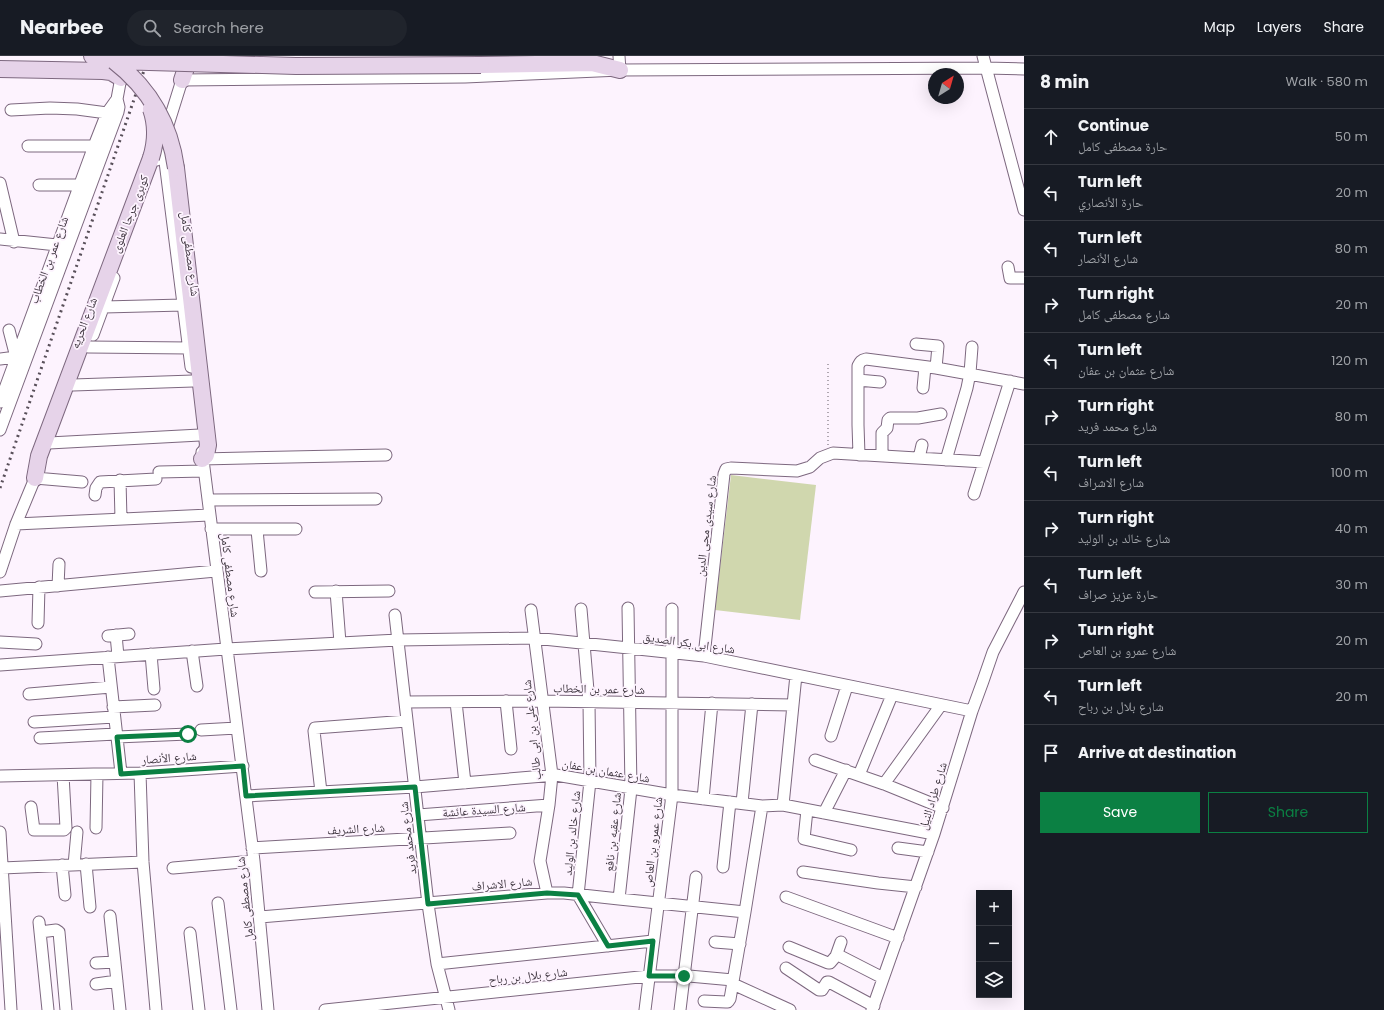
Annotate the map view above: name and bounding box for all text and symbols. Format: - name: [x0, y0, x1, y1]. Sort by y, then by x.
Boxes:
- search box: [127, 10, 407, 46]
- text: Nearbee: [20, 14, 103, 41]
- icon: search: [141, 17, 163, 39]
- text: Search here: [173, 17, 264, 38]
- text: Map: [1204, 17, 1235, 37]
- text: Layers: [1257, 17, 1301, 37]
- text: Share: [1323, 17, 1364, 37]
- north arrow: [928, 68, 964, 104]
- text: 8 min: [1040, 70, 1089, 94]
- text: Walk · 580 m: [1286, 72, 1368, 91]
- text: Continue: [1078, 115, 1149, 136]
- icon: ahead: [1040, 126, 1062, 148]
- text: 50 m: [1335, 127, 1368, 146]
- text: حارة مصطفى كامل: [1078, 137, 1167, 156]
- text: Turn left: [1078, 171, 1142, 192]
- street label: كوبرى جرجا العلوى: [107, 172, 152, 255]
- icon: left: [1040, 182, 1062, 204]
- text: 20 m: [1335, 183, 1368, 202]
- text: حارة الأنصاري: [1078, 193, 1143, 212]
- street label: شارع مصطفى كامل: [177, 211, 204, 297]
- street label: شارع عمر بن الخطاب: [25, 214, 72, 306]
- text: Turn left: [1078, 227, 1142, 248]
- icon: left: [1040, 238, 1062, 260]
- text: 80 m: [1335, 239, 1368, 258]
- text: شارع الأنصار: [1078, 249, 1138, 268]
- text: Turn right: [1078, 283, 1154, 304]
- icon: right: [1040, 294, 1062, 316]
- street label: شارع الحريه: [66, 295, 101, 351]
- text: 20 m: [1335, 295, 1368, 314]
- text: شارع مصطفى كامل: [1078, 305, 1170, 324]
- text: Turn left: [1078, 339, 1142, 360]
- icon: left: [1040, 350, 1062, 372]
- text: 120 m: [1331, 351, 1368, 370]
- text: شارع عثمان بن عفان: [1078, 361, 1174, 380]
- text: Turn right: [1078, 395, 1154, 416]
- icon: right: [1040, 406, 1062, 428]
- text: 80 m: [1335, 407, 1368, 426]
- text: شارع محمد فريد: [1078, 417, 1157, 436]
- text: Turn left: [1078, 451, 1142, 472]
- icon: left: [1040, 462, 1062, 484]
- text: 100 m: [1331, 463, 1368, 482]
- text: شارع الاشراف: [1078, 473, 1144, 492]
- street label: شارع سيدى محى الدين: [691, 474, 720, 577]
- text: Turn right: [1078, 507, 1154, 528]
- icon: right: [1040, 518, 1062, 540]
- text: 40 m: [1335, 519, 1368, 538]
- text: شارع خالد بن الوليد: [1078, 529, 1170, 548]
- street label: شارع مصطفى كامل: [217, 532, 244, 618]
- text: Turn left: [1078, 563, 1142, 584]
- icon: left: [1040, 574, 1062, 596]
- text: 30 m: [1335, 575, 1368, 594]
- text: حارة عزيز صراف: [1078, 585, 1158, 604]
- text: Turn right: [1078, 619, 1154, 640]
- street label: شارع ابى بكر الصديق: [642, 628, 736, 657]
- icon: right: [1040, 630, 1062, 652]
- text: 20 m: [1335, 631, 1368, 650]
- text: شارع عمرو بن العاص: [1078, 641, 1176, 660]
- text: Turn left: [1078, 675, 1142, 696]
- street label: شارع على بن ابى طالب: [518, 679, 545, 781]
- street label: شارع عمر بن الخطاب: [553, 679, 645, 698]
- icon: left: [1040, 686, 1062, 708]
- text: 20 m: [1335, 687, 1368, 706]
- text: شارع بلال بن رباح: [1078, 697, 1164, 716]
- route start: [179, 725, 197, 743]
- icon: arrive: [1040, 742, 1062, 764]
- text: Arrive at destination: [1078, 742, 1236, 763]
- street label: شارع الأنصار: [140, 747, 197, 768]
- street label: شارع عثمان بن عفان: [561, 754, 651, 787]
- street label: شارع طراد النيل: [914, 760, 951, 832]
- street label: شارع خالد بن الوليد: [559, 790, 584, 876]
- street label: شارع عقبه بن نافع: [600, 791, 625, 872]
- button: Save: [1040, 792, 1200, 833]
- button: Share: [1208, 792, 1368, 833]
- street label: شارع عمرو بن العاص: [639, 796, 666, 888]
- street label: شارع السيدة عائشة: [442, 798, 526, 821]
- street label: شارع محمد فريد: [395, 801, 420, 875]
- street label: شارع الشريف: [326, 818, 386, 839]
- street label: شارع مصطفى كامل: [232, 856, 257, 942]
- street label: شارع الاشراف: [471, 872, 533, 895]
- map controls: [976, 890, 1012, 998]
- button: +: [976, 890, 1012, 926]
- button: −: [976, 926, 1012, 962]
- button: layers: [976, 962, 1012, 998]
- street label: شارع بلال بن رباح: [488, 963, 568, 988]
- route end: [675, 967, 693, 985]

